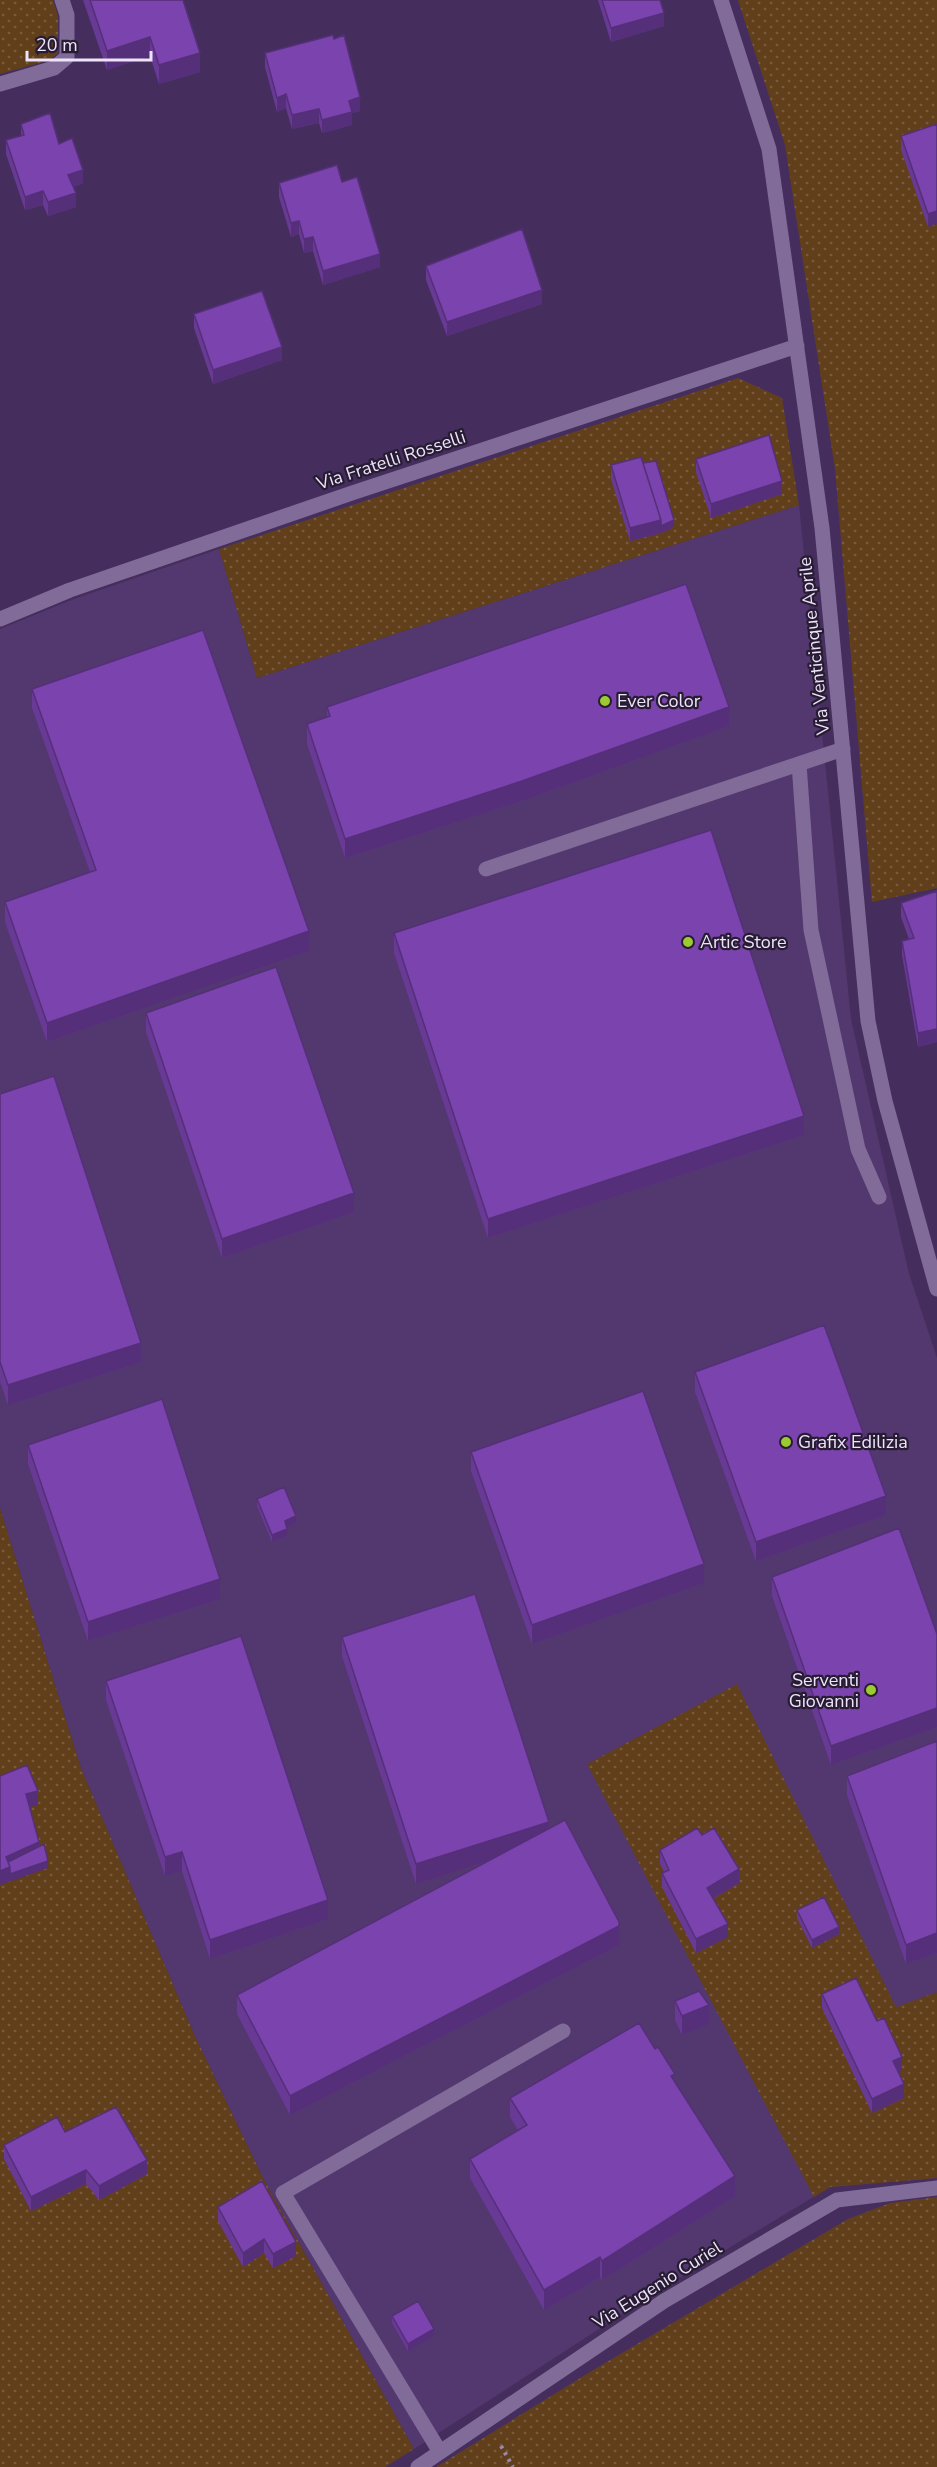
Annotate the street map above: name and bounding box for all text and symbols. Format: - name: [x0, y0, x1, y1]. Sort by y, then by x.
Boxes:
- scale bar: [27, 24, 152, 62]
- text: 20 m: [36, 33, 78, 57]
- street label: Via Fratelli Rosselli: [313, 425, 468, 496]
- street label: Via Venticinque Aprile: [793, 556, 835, 737]
- place label: Ever Color: [617, 689, 701, 713]
- marker: Ever Color: [598, 694, 612, 708]
- place label: Artic Store: [700, 930, 787, 954]
- marker: Artic Store: [681, 935, 695, 949]
- place label: Grafix Edilizia: [798, 1430, 908, 1454]
- marker: Grafix Edilizia: [779, 1435, 793, 1449]
- place label: Serventi Giovanni: [789, 1668, 859, 1713]
- marker: Serventi Giovanni: [864, 1683, 878, 1697]
- street label: Via Eugenio Curiel: [587, 2235, 727, 2335]

